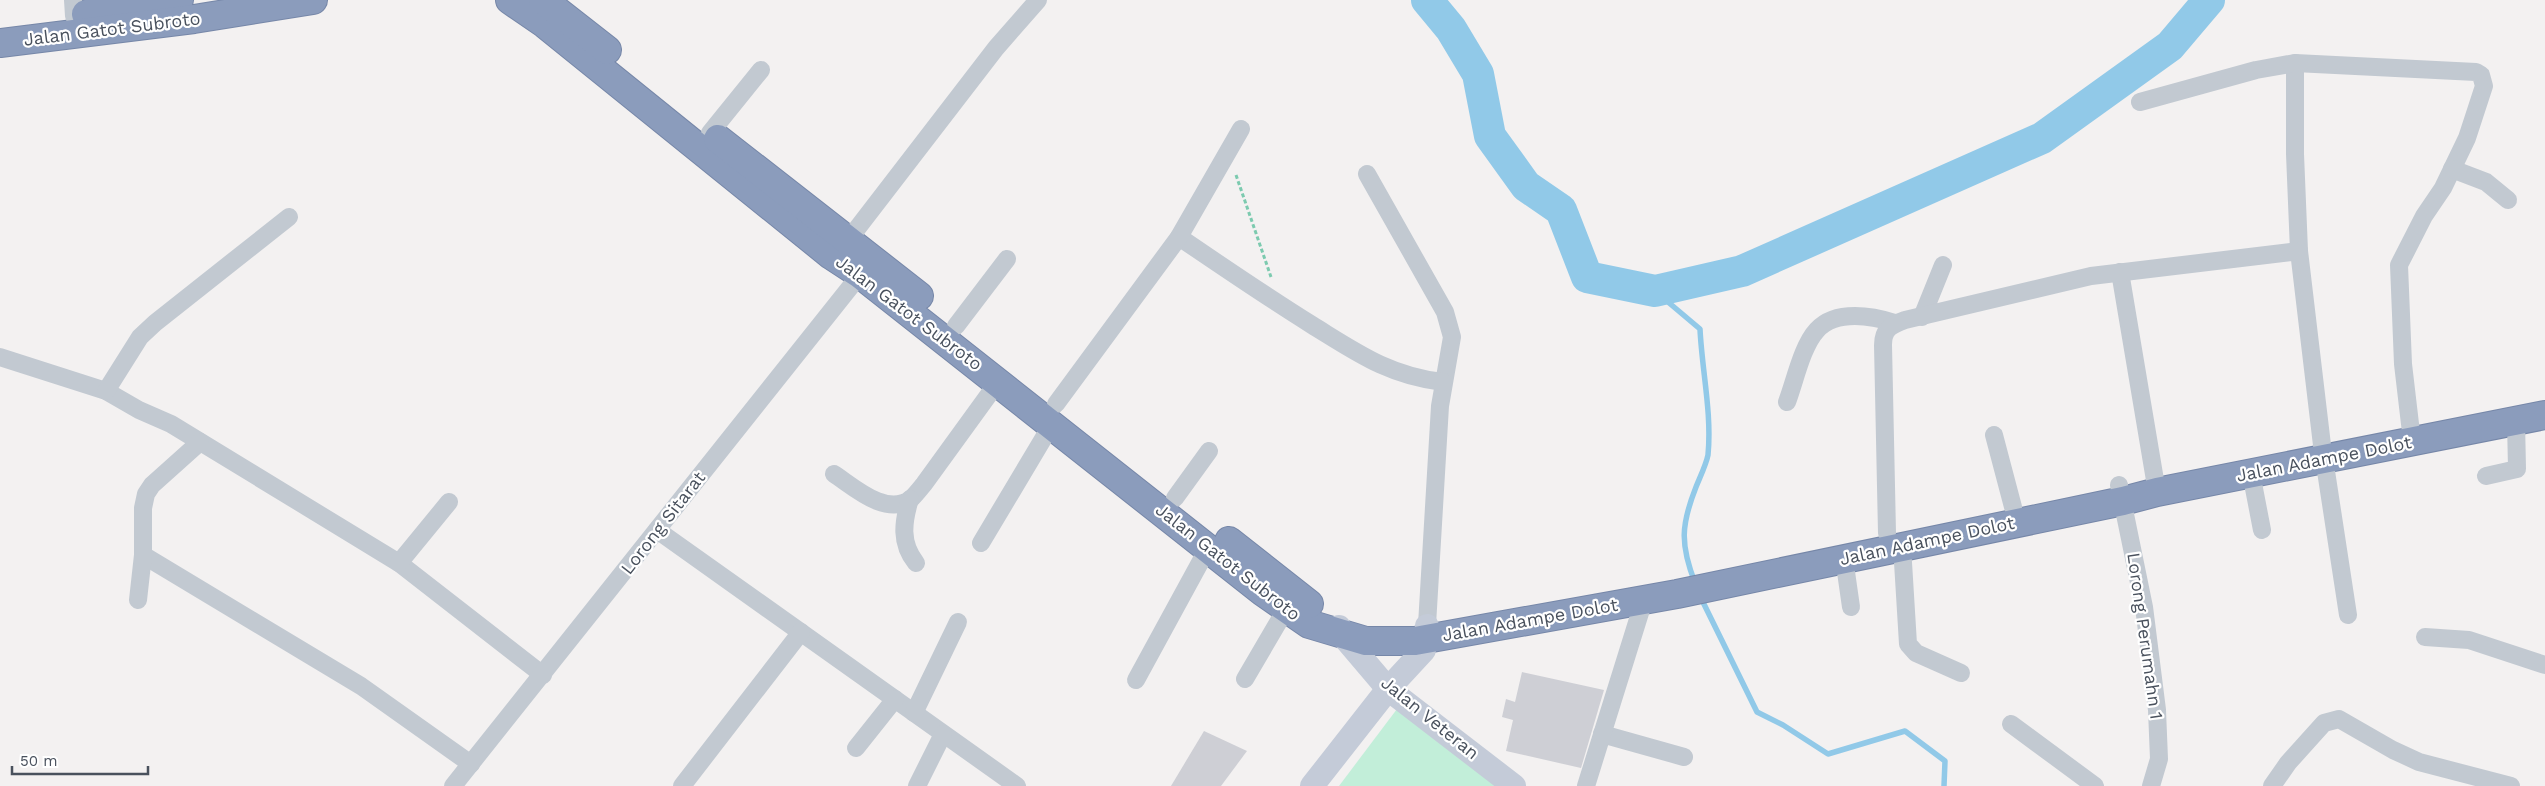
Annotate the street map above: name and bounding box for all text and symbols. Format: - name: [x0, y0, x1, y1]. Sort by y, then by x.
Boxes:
- street label: Jalan Gatot Subroto: [23, 7, 201, 50]
- street label: Jalan Gatot Subroto: [832, 251, 987, 374]
- street label: Jalan Adampe Dolot: [2235, 431, 2414, 486]
- street label: Lorong Sitarat: [616, 467, 709, 578]
- street label: Jalan Gatot Subroto: [1152, 499, 1305, 625]
- street label: Jalan Adampe Dolot: [1838, 512, 2017, 569]
- street label: Lorong Perumahn 1: [2123, 551, 2168, 721]
- street label: Jalan Adampe Dolot: [1440, 594, 1620, 645]
- street label: Jalan Veteran: [1377, 672, 1483, 763]
- scale bar: [12, 744, 149, 776]
- text: 50 m: [20, 752, 57, 770]

